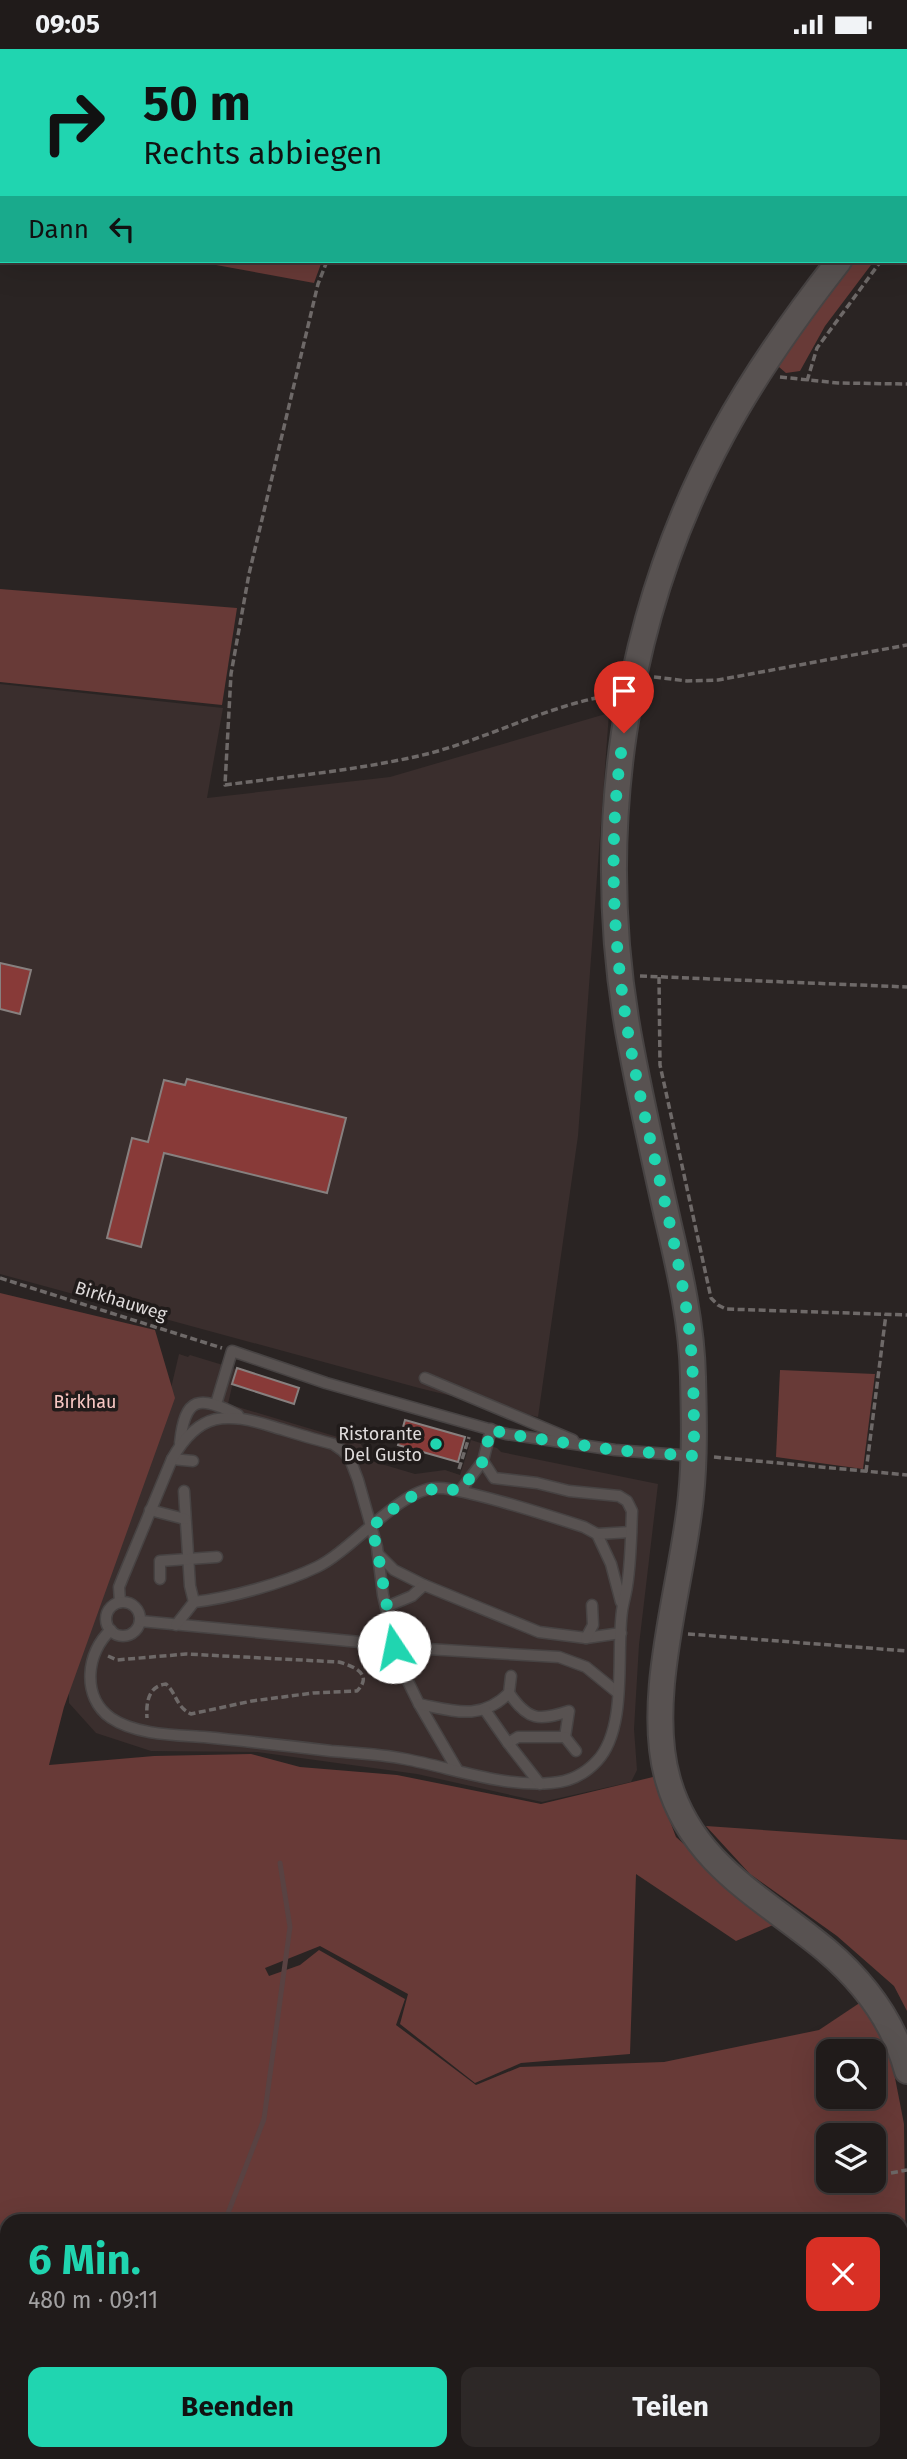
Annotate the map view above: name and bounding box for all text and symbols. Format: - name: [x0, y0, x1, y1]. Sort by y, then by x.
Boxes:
- text: 09:05: [35, 9, 100, 40]
- text: 50 m: [143, 74, 251, 133]
- icon: right: [28, 77, 119, 168]
- text: Rechts abbiegen: [143, 134, 383, 172]
- icon: left: [103, 210, 141, 248]
- text: Dann: [28, 214, 89, 245]
- pin: [594, 661, 654, 733]
- icon: arrive: [605, 672, 643, 710]
- street label: Birkhauweg: [72, 1277, 170, 1326]
- park label: Birkhau: [54, 1391, 117, 1413]
- place label: Ristorante Del Gusto: [338, 1423, 422, 1466]
- marker: Ristorante Del Gusto: [428, 1436, 444, 1452]
- position arrow: [357, 1610, 431, 1684]
- map controls: [816, 2039, 886, 2193]
- button: search: [816, 2039, 886, 2109]
- button: layers: [816, 2123, 886, 2193]
- text: 6 Min.: [28, 2235, 141, 2285]
- button: close: [806, 2237, 880, 2311]
- text: 480 m · 09:11: [28, 2286, 158, 2314]
- button: Beenden: [28, 2367, 447, 2447]
- button: Teilen: [461, 2367, 880, 2447]

